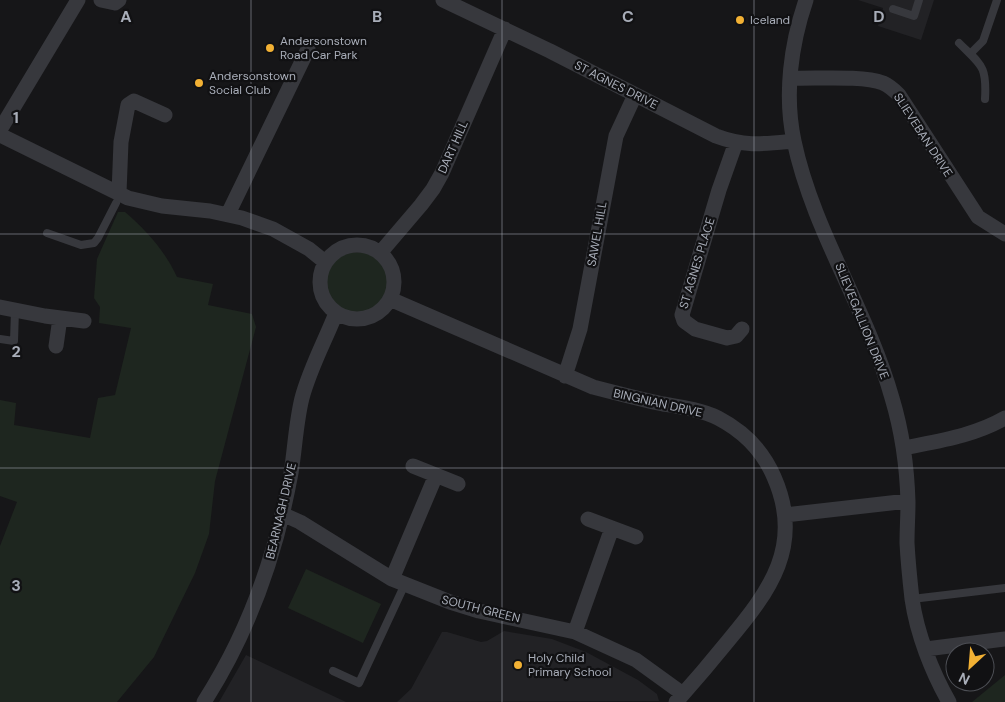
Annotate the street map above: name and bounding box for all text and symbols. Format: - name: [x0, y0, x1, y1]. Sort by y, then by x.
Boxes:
- text: A: [120, 6, 132, 27]
- text: B: [372, 6, 382, 27]
- text: C: [622, 6, 634, 27]
- text: D: [873, 6, 885, 27]
- place label: Iceland: [750, 12, 790, 28]
- marker: Iceland: [734, 14, 746, 26]
- place label: Andersonstown Road Car Park: [280, 33, 367, 63]
- marker: Andersonstown Road Car Park: [264, 42, 276, 54]
- street label: ST AGNES DRIVE: [572, 57, 661, 113]
- place label: Andersonstown Social Club: [209, 68, 296, 98]
- marker: Andersonstown Social Club: [193, 77, 205, 89]
- street label: SLIEVEBAN DRIVE: [890, 90, 956, 180]
- text: 1: [13, 107, 19, 128]
- street label: DART HILL: [434, 118, 472, 176]
- street label: SAWEL HILL: [583, 200, 611, 268]
- street label: ST AGNES PLACE: [676, 215, 719, 311]
- street label: SLIEVEGALLION DRIVE: [831, 261, 893, 382]
- text: 2: [11, 341, 21, 362]
- street label: BINGNIAN DRIVE: [612, 385, 704, 421]
- street label: BEARNAGH DRIVE: [262, 461, 300, 561]
- text: 3: [11, 575, 21, 596]
- street label: SOUTH GREEN: [440, 592, 522, 626]
- north arrow: [945, 642, 995, 692]
- place label: Holy Child Primary School: [528, 650, 611, 680]
- marker: Holy Child Primary School: [512, 659, 524, 671]
- text: N: [956, 668, 973, 689]

